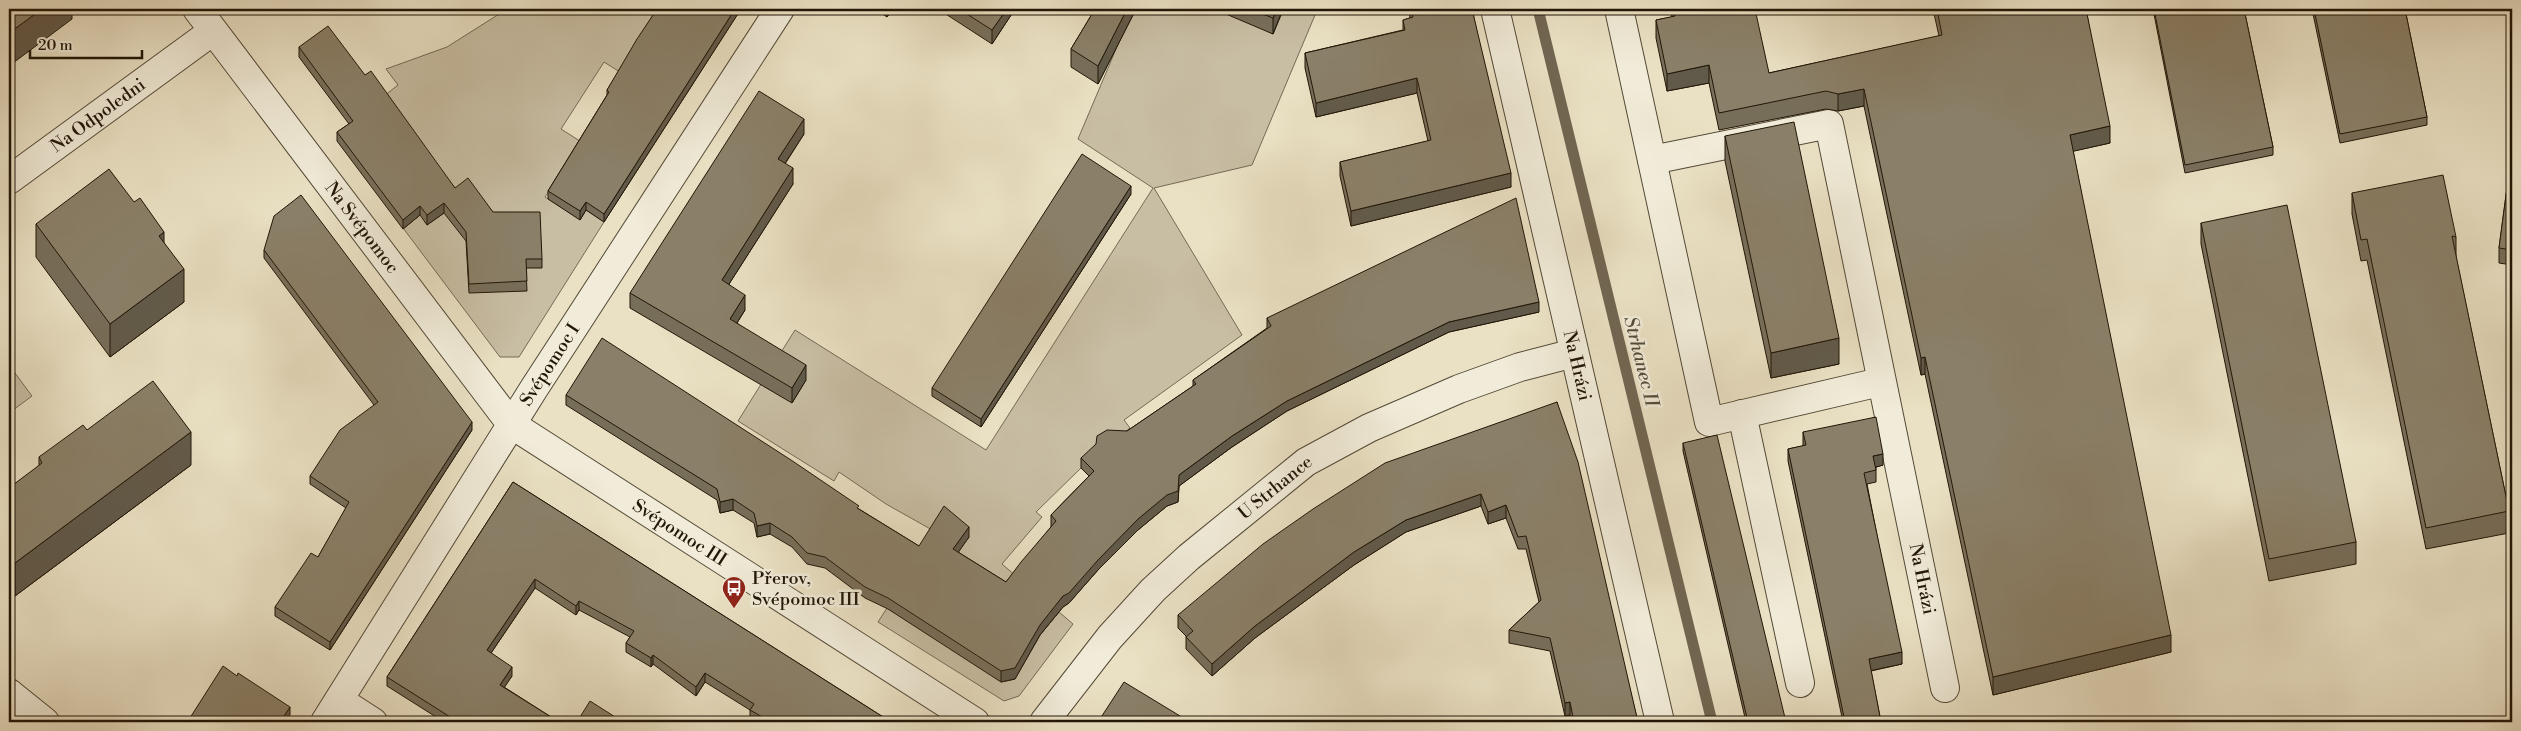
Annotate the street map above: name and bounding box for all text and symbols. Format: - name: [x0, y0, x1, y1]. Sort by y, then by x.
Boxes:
- scale bar: [30, 28, 142, 60]
- text: 20 m: [38, 36, 73, 55]
- street label: Na Odpoledni: [46, 73, 150, 158]
- street label: Na Svépomoc: [320, 177, 404, 278]
- water label: Strhanec II: [1618, 314, 1664, 411]
- street label: Svépomoc I: [515, 319, 585, 411]
- street label: Na Hrázi: [1558, 328, 1596, 403]
- street label: U Strhance: [1233, 450, 1316, 525]
- street label: Svépomoc III: [628, 494, 731, 572]
- street label: Na Hrázi: [1904, 541, 1941, 616]
- place label: Přerov, Svépomoc III: [752, 567, 860, 611]
- bus stop icon: Přerov, Svépomoc III: [721, 575, 747, 609]

